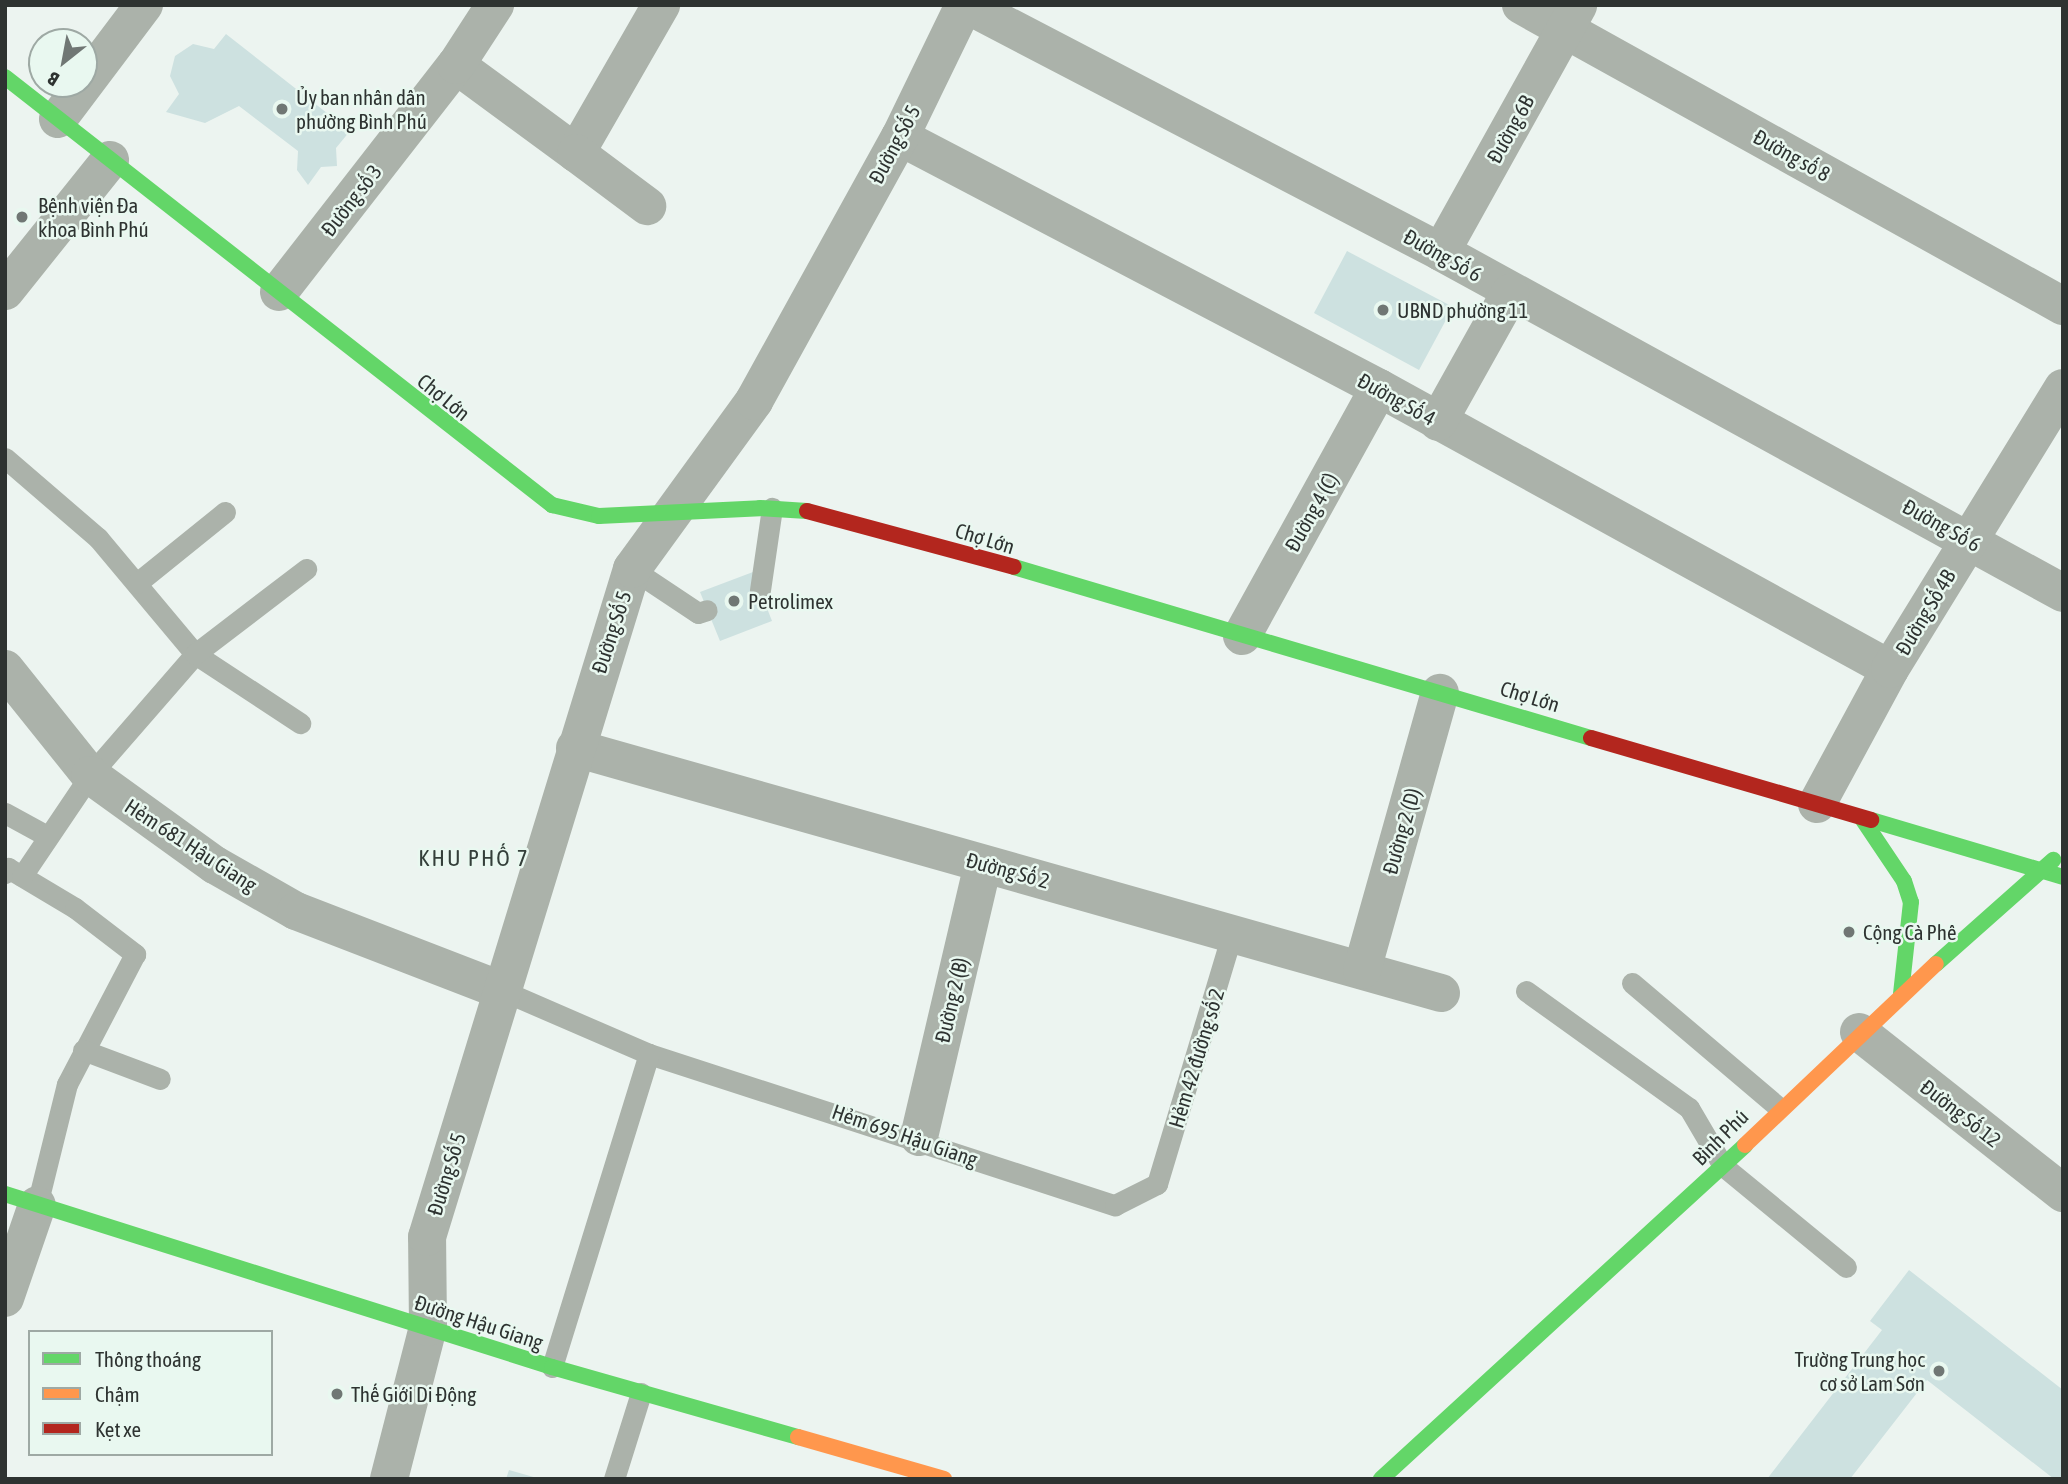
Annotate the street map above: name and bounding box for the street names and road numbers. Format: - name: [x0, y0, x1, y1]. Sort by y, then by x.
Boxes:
- street label: Đường 6B: [1481, 91, 1539, 167]
- street label: Đường Số 5: [863, 100, 925, 188]
- street label: Đường số 8: [1749, 124, 1835, 186]
- street label: Đường số 3: [315, 159, 387, 241]
- street label: Đường Số 6: [1400, 223, 1486, 287]
- street label: Đường Số 4: [1354, 367, 1440, 431]
- street label: Chợ Lớn: [413, 368, 475, 426]
- street label: Đường 4 (C): [1279, 468, 1343, 556]
- street label: Đường Số 6: [1899, 493, 1985, 557]
- street label: Chợ Lớn: [952, 517, 1018, 559]
- street label: Đường Số 4B: [1890, 565, 1960, 659]
- street label: Đường Số 5: [586, 588, 636, 676]
- street label: Chợ Lớn: [1497, 675, 1563, 717]
- street label: Đường 2 (D): [1377, 785, 1425, 877]
- street label: Hẻm 681 Hậu Giang: [120, 793, 262, 897]
- street label: Đường Số 2: [964, 847, 1052, 893]
- street label: Đường 2 (B): [929, 955, 973, 1045]
- street label: Hẻm 42 đường số 2: [1163, 985, 1229, 1131]
- street label: Đường Số 12: [1916, 1074, 2006, 1152]
- street label: Hẻm 695 Hậu Giang: [829, 1098, 981, 1172]
- street label: Bình Phú: [1687, 1104, 1753, 1170]
- street label: Đường Số 5: [421, 1130, 471, 1218]
- street label: Đường Hậu Giang: [411, 1289, 547, 1355]

